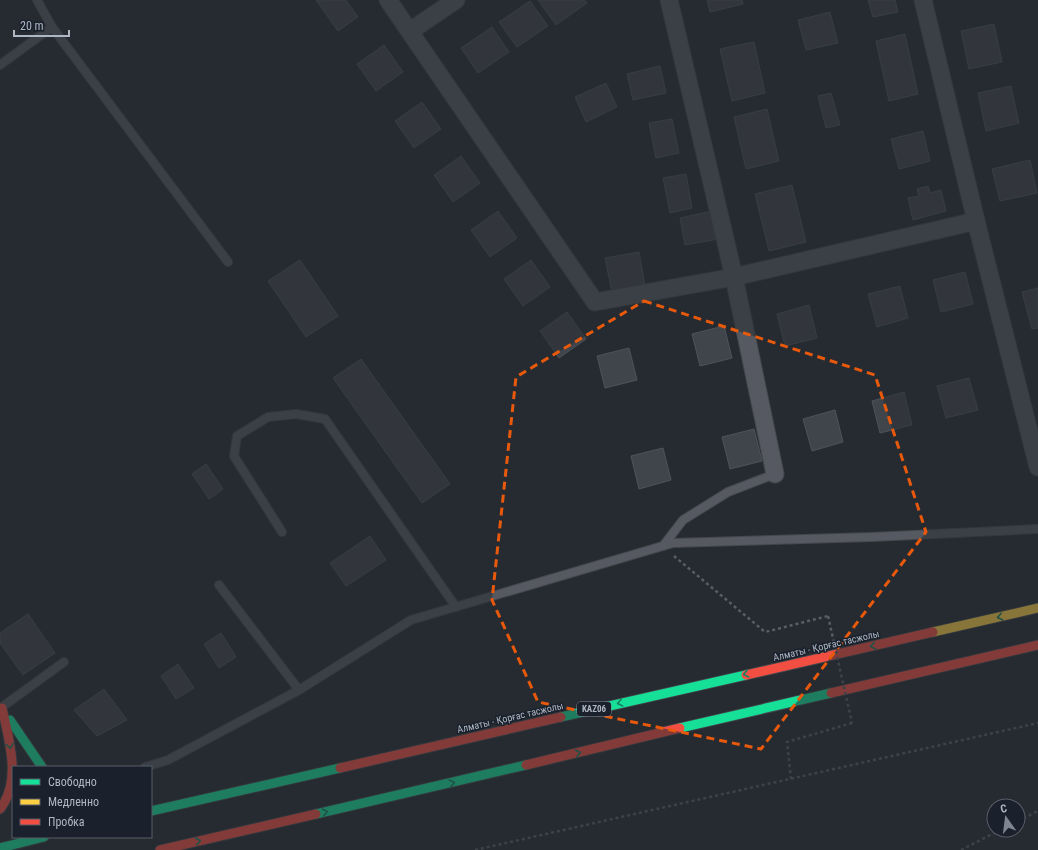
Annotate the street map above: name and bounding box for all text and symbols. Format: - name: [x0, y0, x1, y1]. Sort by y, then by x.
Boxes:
- scale bar: [14, 12, 69, 38]
- text: 20 m: [20, 19, 44, 33]
- one-way arrow: [997, 612, 1003, 620]
- street label: Алматы - Қорғас тасжолы: [772, 628, 880, 663]
- one-way arrow: [870, 641, 876, 649]
- one-way arrow: [743, 670, 750, 678]
- one-way arrow: [617, 699, 623, 707]
- street label: Алматы - Қорғас тасжолы: [456, 700, 564, 735]
- road number: KAZ06: [577, 702, 611, 716]
- one-way arrow: [5, 743, 14, 749]
- one-way arrow: [575, 749, 581, 757]
- legend: [12, 766, 152, 838]
- text: Свободно: [48, 775, 97, 789]
- one-way arrow: [448, 779, 455, 787]
- text: Медленно: [48, 795, 99, 809]
- north arrow: [986, 798, 1026, 838]
- text: С: [999, 802, 1008, 816]
- one-way arrow: [322, 808, 328, 816]
- text: Пробка: [48, 815, 85, 829]
- one-way arrow: [195, 838, 201, 846]

